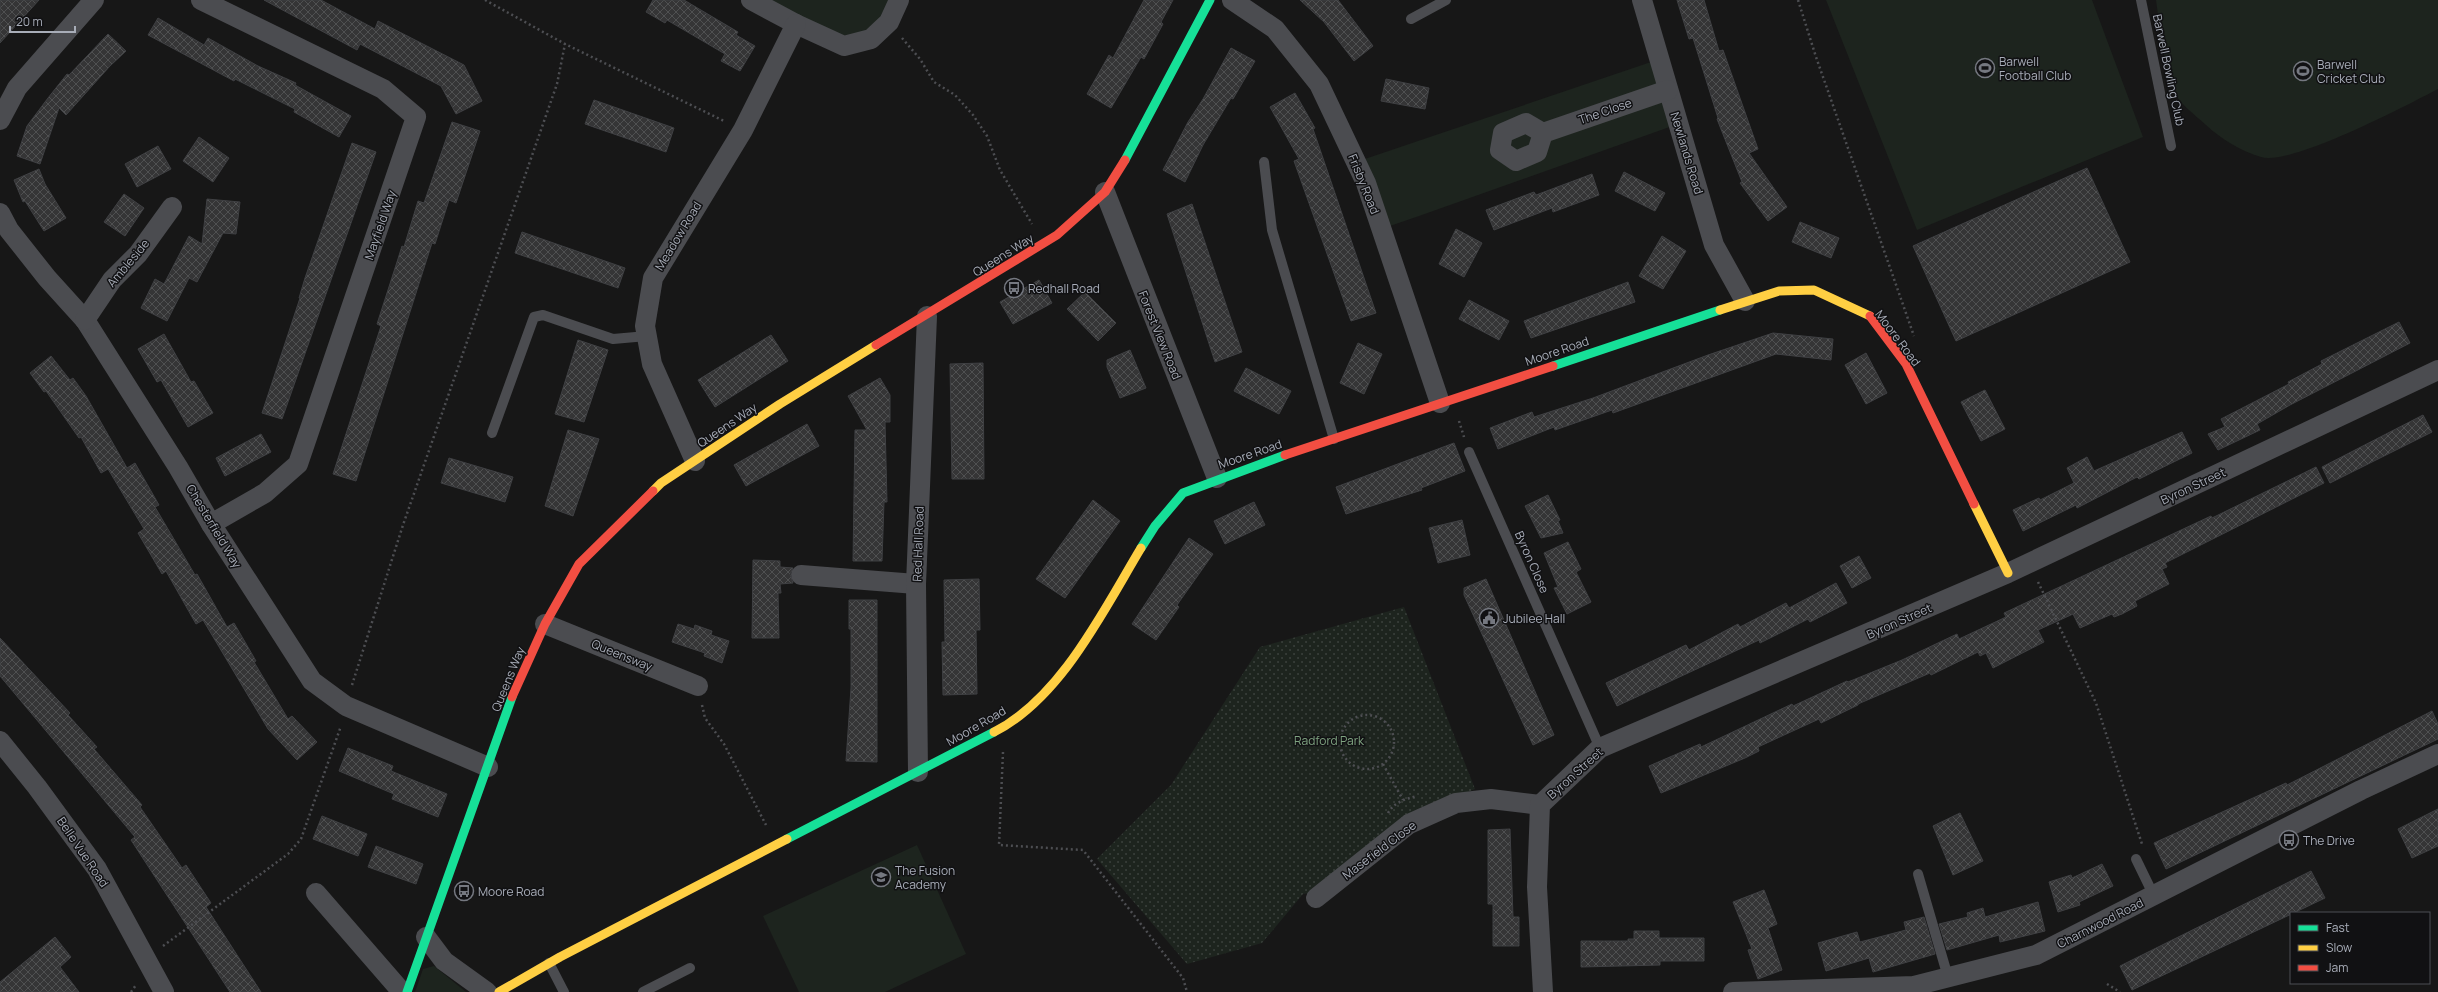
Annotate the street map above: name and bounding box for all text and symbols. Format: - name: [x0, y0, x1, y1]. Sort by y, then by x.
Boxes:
- scale bar: [10, 8, 75, 34]
- text: 20 m: [16, 13, 43, 30]
- street label: Barwell Bowling Club: [2149, 13, 2189, 127]
- place label: Barwell Football Club: [1999, 53, 2071, 84]
- place label: Barwell Cricket Club: [2317, 56, 2385, 87]
- sports icon: Barwell Football Club: [1974, 57, 1996, 79]
- sports icon: Barwell Cricket Club: [2292, 60, 2314, 82]
- street label: The Close: [1576, 94, 1634, 128]
- street label: Newlands Road: [1666, 110, 1708, 196]
- street label: Frisby Road: [1344, 151, 1384, 217]
- street label: Mayfield Way: [360, 187, 400, 262]
- street label: Meadow Road: [651, 198, 705, 274]
- street label: Queens Way: [969, 229, 1037, 280]
- street label: Ambleside: [103, 235, 153, 291]
- bus stop icon: Redhall Road: [1003, 277, 1025, 299]
- place label: Redhall Road: [1028, 280, 1100, 297]
- street label: Forest View Road: [1134, 288, 1186, 382]
- street label: Moore Road: [1871, 306, 1925, 370]
- street label: Moore Road: [1523, 332, 1591, 370]
- street label: Queens Way: [694, 398, 761, 451]
- street label: Moore Road: [1216, 435, 1284, 473]
- street label: Byron Street: [2158, 463, 2228, 508]
- street label: Chesterfield Way: [182, 481, 246, 572]
- street label: Red Hall Road: [908, 506, 928, 582]
- street label: Byron Close: [1511, 528, 1553, 596]
- street label: Byron Street: [1864, 599, 1934, 643]
- public building icon: Jubilee Hall: [1478, 607, 1500, 629]
- place label: Jubilee Hall: [1503, 610, 1565, 627]
- street label: Queensway: [589, 635, 656, 675]
- street label: Queens Way: [487, 643, 529, 714]
- street label: Moore Road: [943, 702, 1009, 750]
- park label: Radford Park: [1294, 732, 1365, 749]
- street label: Byron Street: [1543, 743, 1607, 803]
- street label: Belle Vue Road: [53, 814, 113, 890]
- street label: Masefield Close: [1339, 817, 1419, 883]
- bus stop icon: The Drive: [2278, 829, 2300, 851]
- place label: The Drive: [2303, 832, 2355, 849]
- place label: The Fusion Academy: [895, 862, 955, 893]
- school or university icon: The Fusion Academy: [870, 866, 892, 888]
- bus stop icon: Moore Road: [453, 880, 475, 902]
- place label: Moore Road: [478, 883, 544, 900]
- street label: Charnwood Road: [2054, 894, 2146, 952]
- legend: [2290, 912, 2430, 984]
- text: Fast: [2326, 919, 2350, 936]
- text: Slow: [2326, 939, 2352, 956]
- text: Jam: [2326, 959, 2348, 976]

